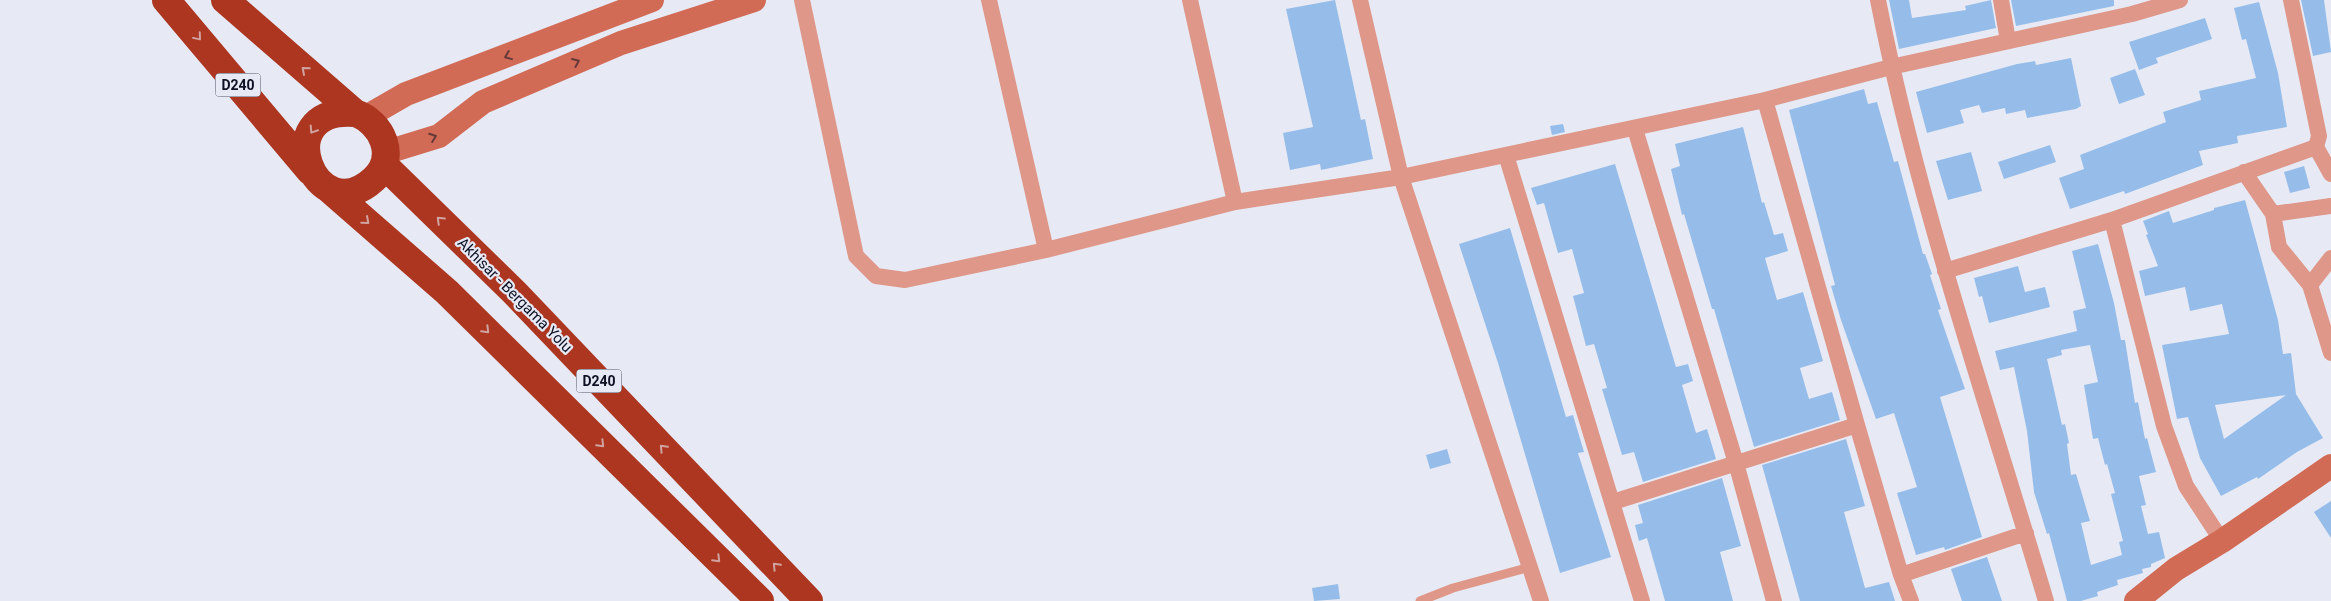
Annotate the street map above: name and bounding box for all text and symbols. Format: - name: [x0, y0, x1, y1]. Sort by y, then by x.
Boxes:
- one-way arrow: [192, 32, 201, 41]
- one-way arrow: [504, 49, 513, 60]
- one-way arrow: [571, 58, 580, 69]
- one-way arrow: [302, 66, 311, 75]
- road number: D240: [216, 74, 260, 96]
- one-way arrow: [310, 125, 320, 134]
- one-way arrow: [428, 133, 437, 143]
- one-way arrow: [360, 215, 369, 224]
- one-way arrow: [436, 217, 445, 226]
- street label: Akhisar - Bergama Yolu: [454, 234, 576, 356]
- one-way arrow: [480, 324, 489, 333]
- road number: D240: [576, 370, 622, 392]
- one-way arrow: [595, 439, 604, 448]
- one-way arrow: [660, 445, 669, 454]
- one-way arrow: [711, 553, 720, 562]
- one-way arrow: [773, 562, 782, 571]

